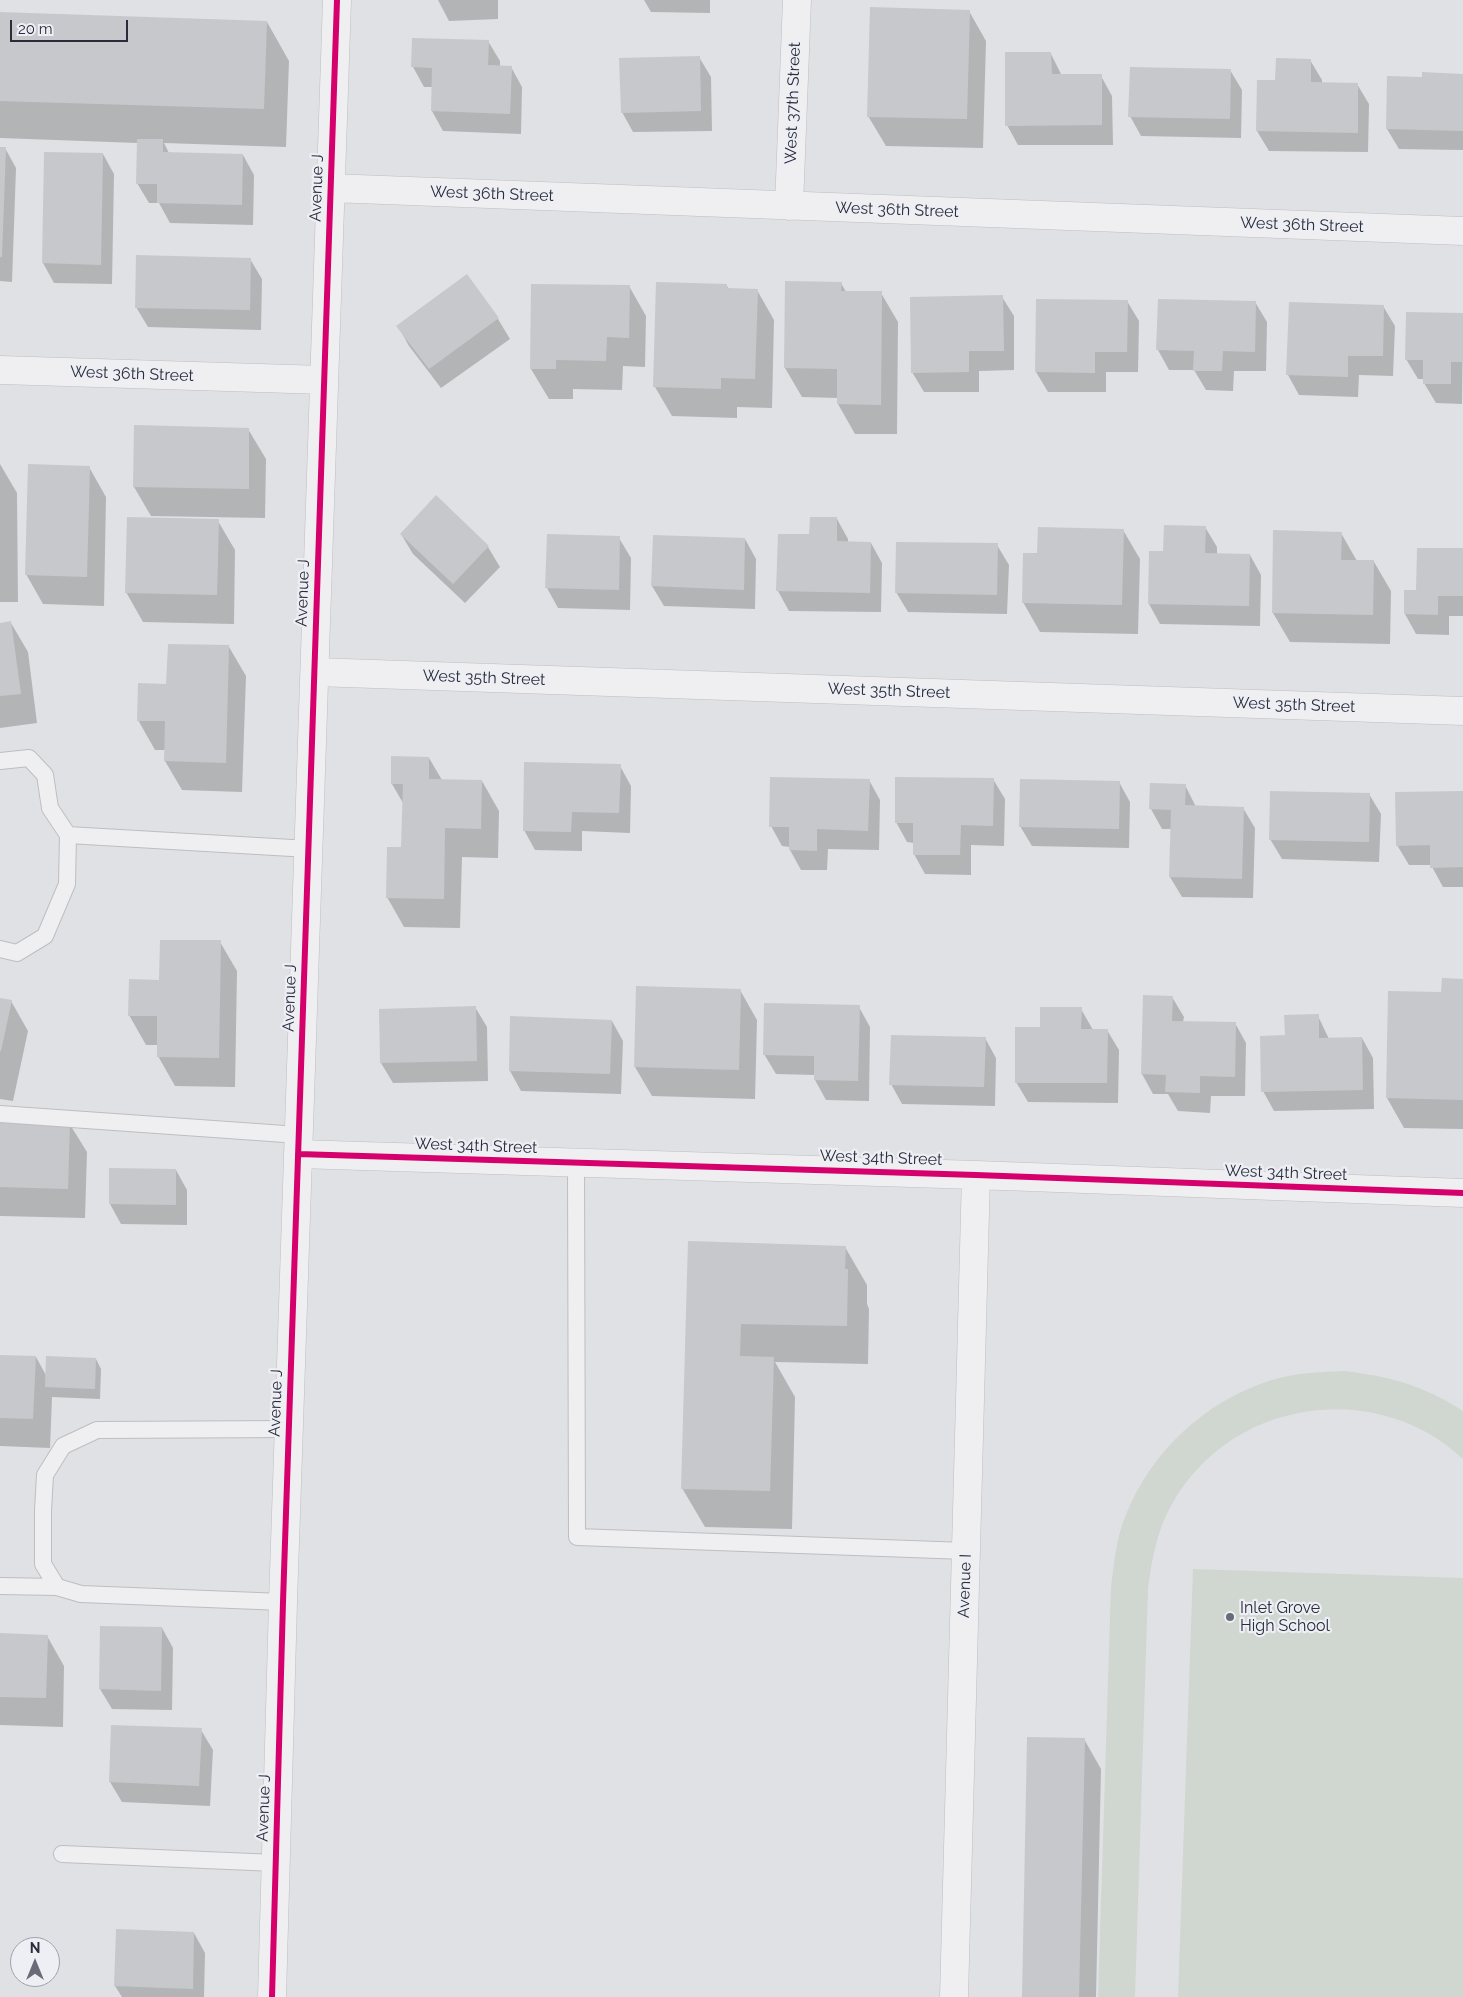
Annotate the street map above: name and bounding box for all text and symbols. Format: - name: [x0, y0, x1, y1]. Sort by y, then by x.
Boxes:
- scale bar: [12, 10, 130, 42]
- text: 20 m: [18, 20, 53, 38]
- street label: West 37th Street: [781, 42, 805, 164]
- street label: Avenue J: [306, 154, 328, 222]
- street label: West 36th Street: [430, 182, 554, 206]
- street label: West 36th Street: [835, 198, 959, 222]
- street label: West 36th Street: [1240, 213, 1364, 237]
- street label: West 36th Street: [70, 362, 194, 386]
- street label: Avenue J: [292, 559, 314, 627]
- street label: West 35th Street: [422, 666, 546, 690]
- street label: West 35th Street: [827, 679, 951, 703]
- street label: West 35th Street: [1232, 693, 1356, 717]
- street label: Avenue J: [279, 964, 301, 1032]
- street label: West 34th Street: [414, 1134, 538, 1158]
- street label: West 34th Street: [819, 1146, 943, 1170]
- street label: West 34th Street: [1224, 1161, 1348, 1185]
- street label: Avenue J: [265, 1369, 287, 1437]
- street label: Avenue I: [954, 1554, 976, 1618]
- place label: Inlet Grove High School: [1240, 1598, 1330, 1636]
- marker: Inlet Grove High School: [1224, 1611, 1236, 1623]
- street label: Avenue J: [253, 1774, 275, 1842]
- north arrow: [10, 1937, 60, 1987]
- text: N: [30, 1940, 40, 1956]

